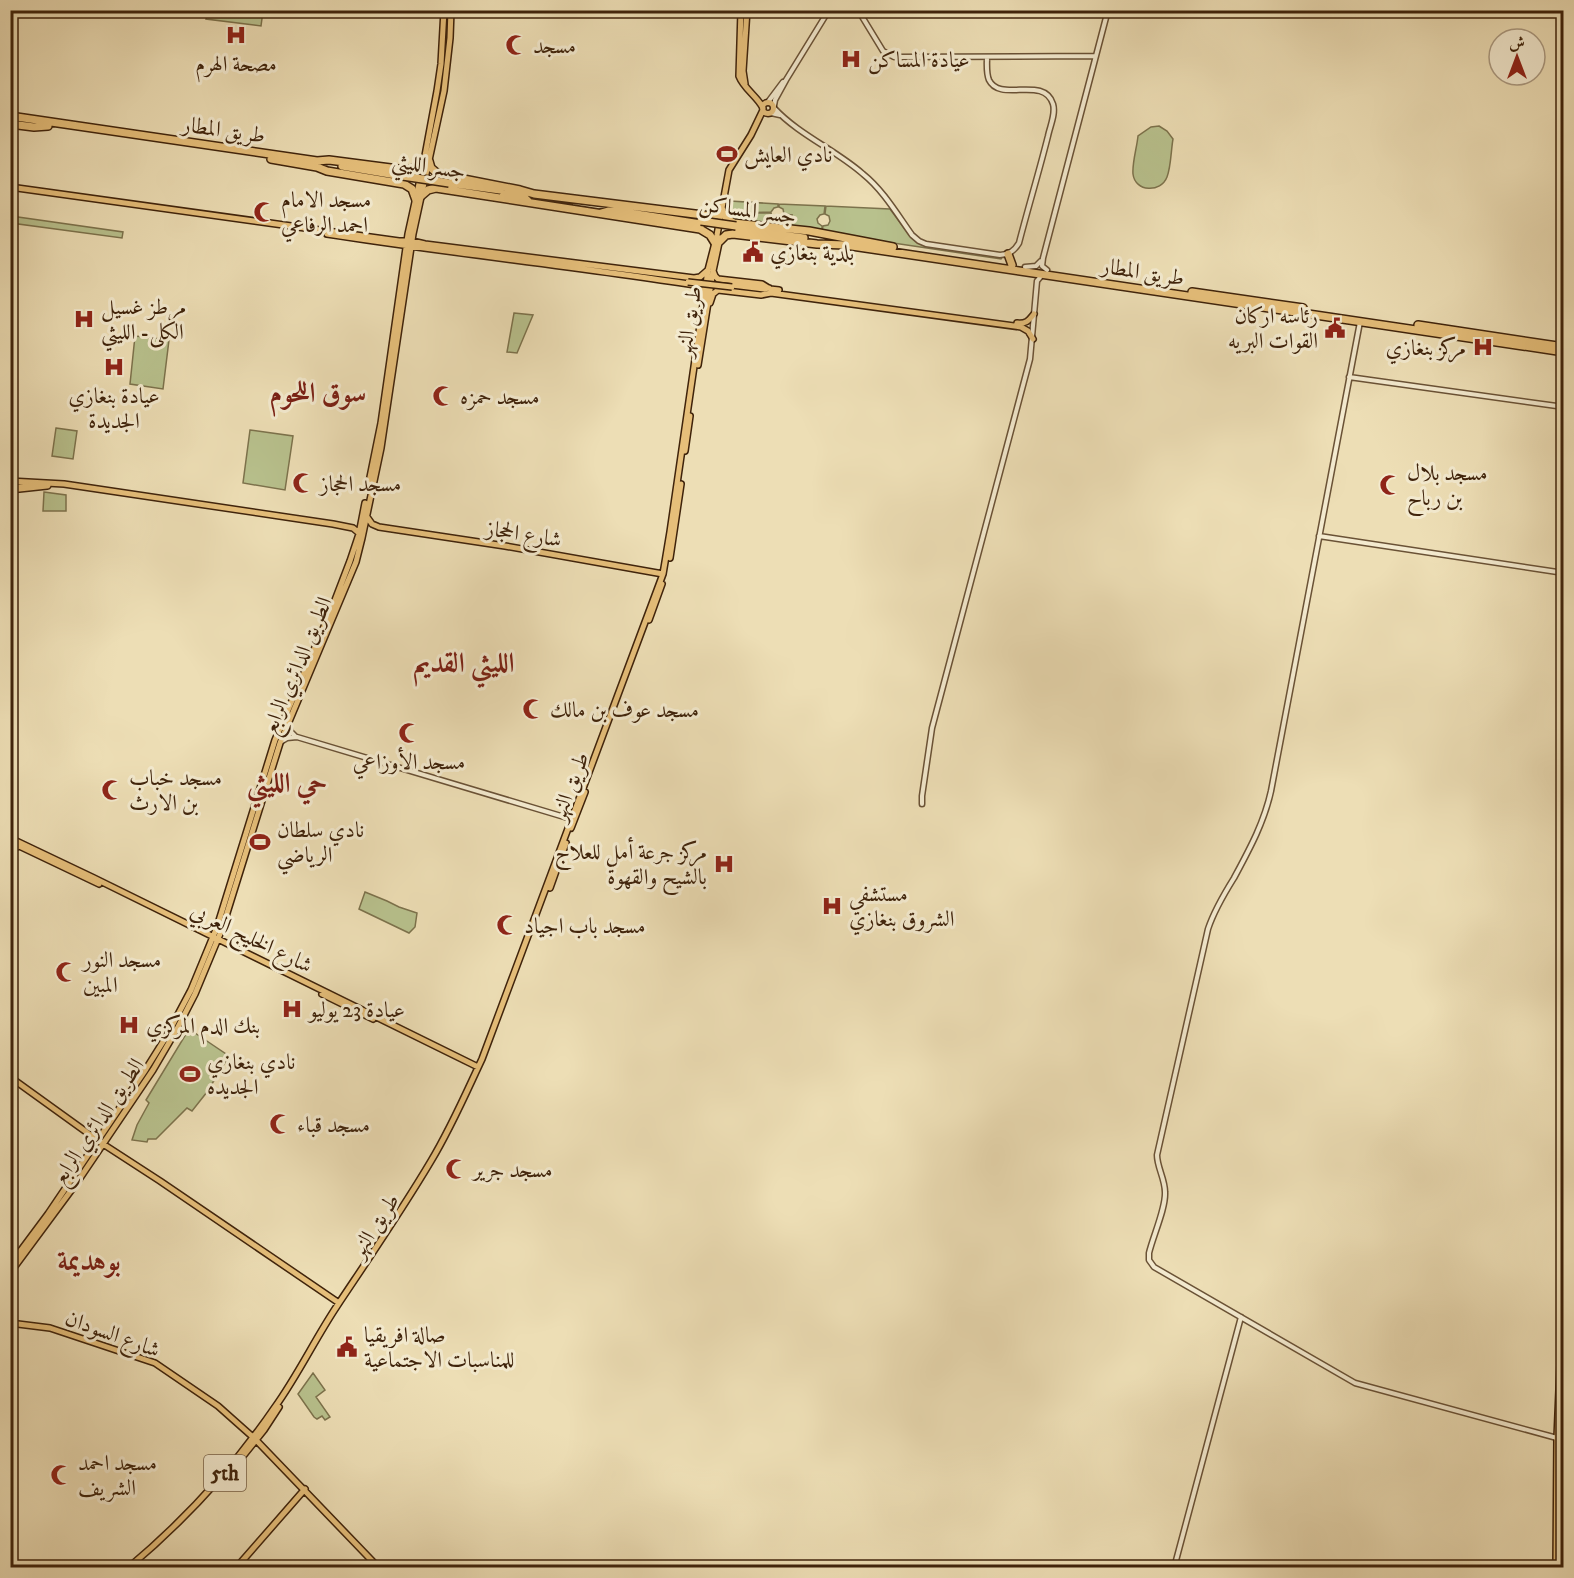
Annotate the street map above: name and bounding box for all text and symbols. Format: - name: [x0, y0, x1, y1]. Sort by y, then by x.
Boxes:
- hospital icon: مصحة الهرم: [224, 23, 248, 47]
- north arrow: [1487, 27, 1547, 87]
- mosque icon: مسجد: [504, 33, 528, 57]
- place label: مسجد: [533, 33, 576, 60]
- text: ش: [1509, 33, 1525, 53]
- hospital icon: عيادة المساكن: [839, 47, 863, 71]
- place label: عيادة المساكن: [868, 47, 970, 75]
- place label: مصحة الهرم: [195, 51, 277, 83]
- street label: طريق المطار: [179, 111, 267, 150]
- sports icon: نادي العايش: [715, 142, 739, 166]
- place label: نادي العايش: [744, 142, 832, 172]
- street label: جسر الليثي: [389, 147, 467, 192]
- place label: مسجد الامام احمد الرفاعي: [281, 187, 371, 243]
- street label: جسر المساكن: [697, 190, 798, 232]
- mosque icon: مسجد الامام احمد الرفاعي: [252, 200, 276, 224]
- public building icon: بلدية بنغازي: [741, 240, 765, 264]
- place label: بلدية بنغازي: [770, 240, 854, 270]
- street label: طريق المطار: [1097, 252, 1186, 292]
- street label: طريق النهر: [670, 284, 708, 360]
- place label: مرطز غسيل الكلى- الليثي: [101, 294, 186, 352]
- place label: رئاسه اركان القوات البريه: [1228, 303, 1318, 355]
- hospital icon: مرطز غسيل الكلى- الليثي: [72, 307, 96, 331]
- public building icon: رئاسه اركان القوات البريه: [1323, 316, 1347, 340]
- place label: مركز بنغازي: [1386, 335, 1466, 365]
- hospital icon: مركز بنغازي: [1471, 335, 1495, 359]
- hospital icon: عيادة بنغازي الجديدة: [102, 355, 126, 379]
- district label: سوق اللحوم: [270, 376, 366, 417]
- place label: عيادة بنغازي الجديدة: [68, 383, 160, 435]
- mosque icon: مسجد حمزه: [431, 384, 455, 408]
- place label: مسجد حمزه: [460, 384, 540, 411]
- place label: مسجد بلال بن رباح: [1407, 460, 1488, 517]
- mosque icon: مسجد الحجاز: [291, 471, 315, 495]
- place label: مسجد الحجاز: [318, 471, 401, 498]
- mosque icon: مسجد بلال بن رباح: [1378, 473, 1402, 497]
- street label: شارع الحجاز: [481, 515, 564, 558]
- street label: الطريق الدائري الرابع: [256, 593, 343, 740]
- district label: الليثي القديم: [413, 646, 515, 689]
- mosque icon: مسجد عوف بن مالك: [521, 697, 545, 721]
- place label: مسجد عوف بن مالك: [550, 697, 699, 724]
- mosque icon: مسجد الأوزاعي: [397, 721, 421, 745]
- place label: مسجد الأوزاعي: [353, 746, 465, 780]
- street label: طريق النهر: [544, 748, 596, 826]
- place label: مسجد خباب بن الارث: [129, 765, 222, 817]
- district label: حي الليثي: [247, 766, 327, 809]
- mosque icon: مسجد خباب بن الارث: [100, 778, 124, 802]
- place label: نادي سلطان الرياضي: [277, 817, 364, 875]
- sports icon: نادي سلطان الرياضي: [248, 830, 272, 854]
- place label: مركز جرعة أمل للعلاج بالشيح والقهوة: [555, 836, 707, 896]
- hospital icon: مركز جرعة أمل للعلاج بالشيح والقهوة: [712, 852, 736, 876]
- place label: مستشفي الشروق بنغازي: [849, 881, 955, 936]
- hospital icon: مستشفي الشروق بنغازي: [820, 894, 844, 918]
- street label: شارع الخليج العربي: [184, 897, 317, 984]
- mosque icon: مسجد باب اجياد: [495, 913, 519, 937]
- place label: مسجد باب اجياد: [524, 913, 646, 940]
- place label: مسجد النور المبين: [81, 947, 161, 999]
- mosque icon: مسجد النور المبين: [54, 960, 78, 984]
- hospital icon: عيادة 23 يوليو: [280, 997, 304, 1021]
- place label: عيادة 23 يوليو: [307, 997, 405, 1024]
- hospital icon: بنك الدم المركزي: [117, 1013, 141, 1037]
- place label: بنك الدم المركزي: [146, 1013, 260, 1045]
- place label: نادي بنغازي الجديده: [207, 1049, 295, 1101]
- street label: الطريق الدائري الرابع: [46, 1053, 155, 1193]
- sports icon: نادي بنغازي الجديده: [178, 1062, 202, 1086]
- mosque icon: مسجد قباء: [268, 1112, 292, 1136]
- place label: مسجد قباء: [297, 1112, 370, 1139]
- mosque icon: مسجد جرير: [444, 1157, 468, 1181]
- place label: مسجد جرير: [471, 1157, 552, 1184]
- street label: طريق النهر: [343, 1189, 406, 1265]
- district label: بوهديمة: [57, 1244, 121, 1279]
- street label: شارع السودان: [60, 1305, 164, 1368]
- place label: صالة افريقيا للمناسبات الاجتماعية: [364, 1322, 515, 1374]
- public building icon: صالة افريقيا للمناسبات الاجتماعية: [335, 1335, 359, 1359]
- place label: مسجد احمد الشريف: [78, 1450, 157, 1502]
- road number: 5th: [204, 1455, 246, 1491]
- mosque icon: مسجد احمد الشريف: [49, 1463, 73, 1487]

